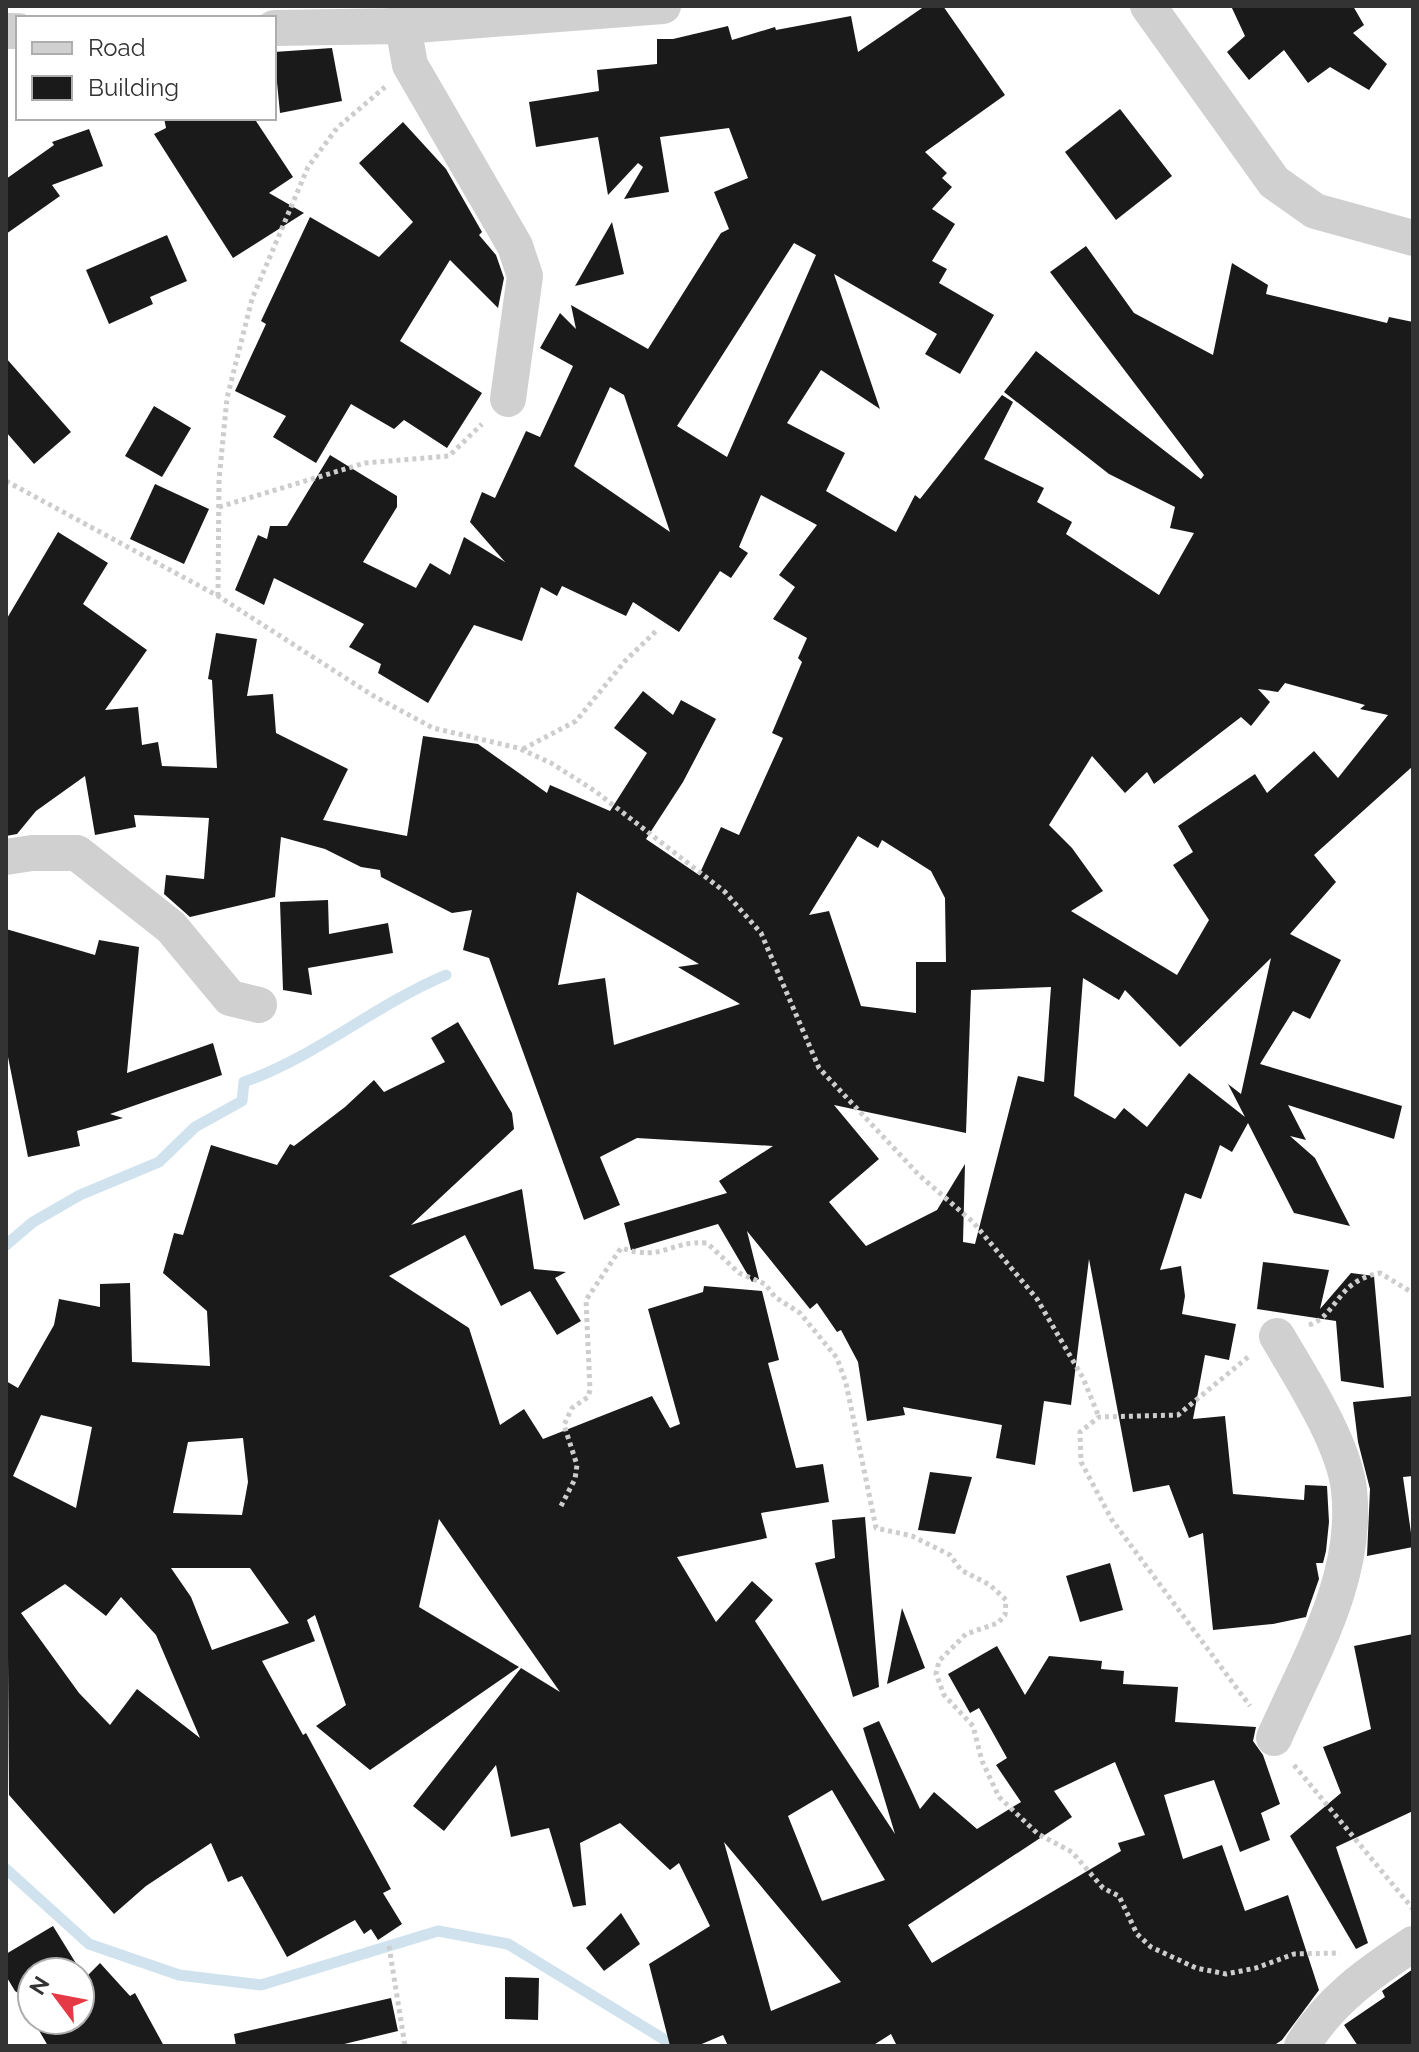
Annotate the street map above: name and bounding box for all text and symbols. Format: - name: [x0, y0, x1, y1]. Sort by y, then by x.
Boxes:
- legend: [16, 16, 276, 120]
- text: Road: [88, 33, 146, 62]
- text: Building: [88, 73, 179, 102]
- north arrow: [16, 1956, 96, 2036]
- text: N: [24, 1971, 55, 1999]

